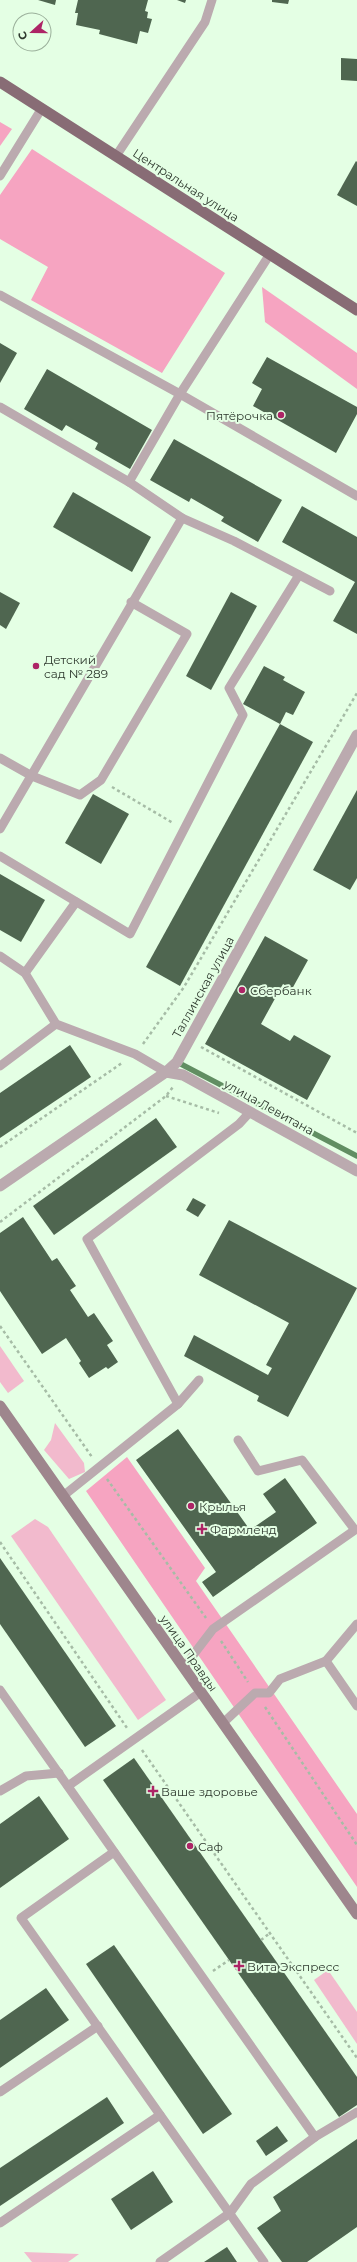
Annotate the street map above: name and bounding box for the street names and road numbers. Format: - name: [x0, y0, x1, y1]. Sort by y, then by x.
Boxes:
- street label: Центральная улица: [130, 145, 242, 225]
- street label: Таллинская улица: [169, 934, 237, 1040]
- street label: улица Левитана: [220, 1076, 317, 1138]
- street label: улица Правды: [156, 1611, 221, 1694]

